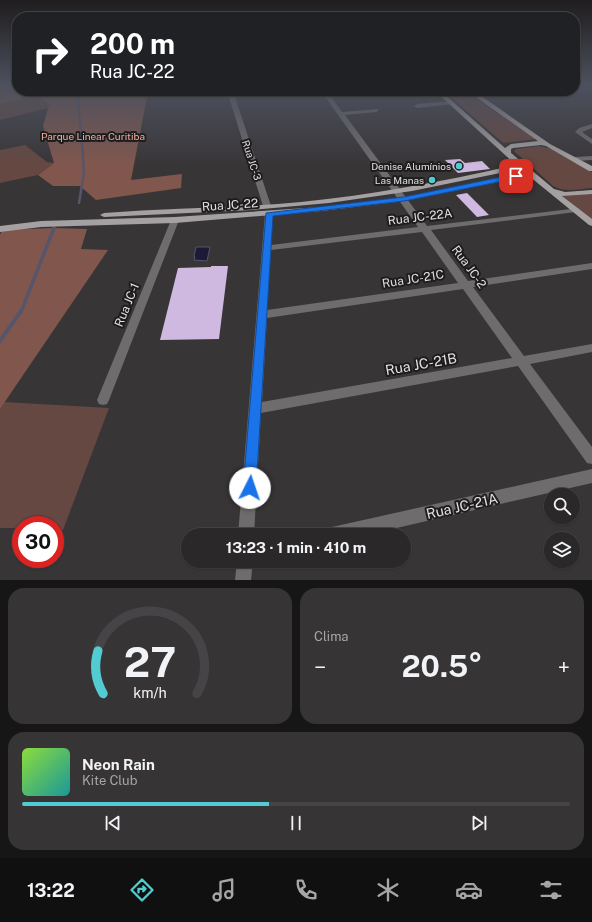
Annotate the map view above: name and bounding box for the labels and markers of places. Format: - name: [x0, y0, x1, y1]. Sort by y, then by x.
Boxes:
- pin: [499, 159, 533, 193]
- place label: Denise Alumínios: [371, 160, 451, 172]
- marker: Denise Alumínios: [454, 161, 464, 171]
- place label: Las Manas: [375, 174, 424, 186]
- marker: Las Manas: [427, 175, 437, 185]

